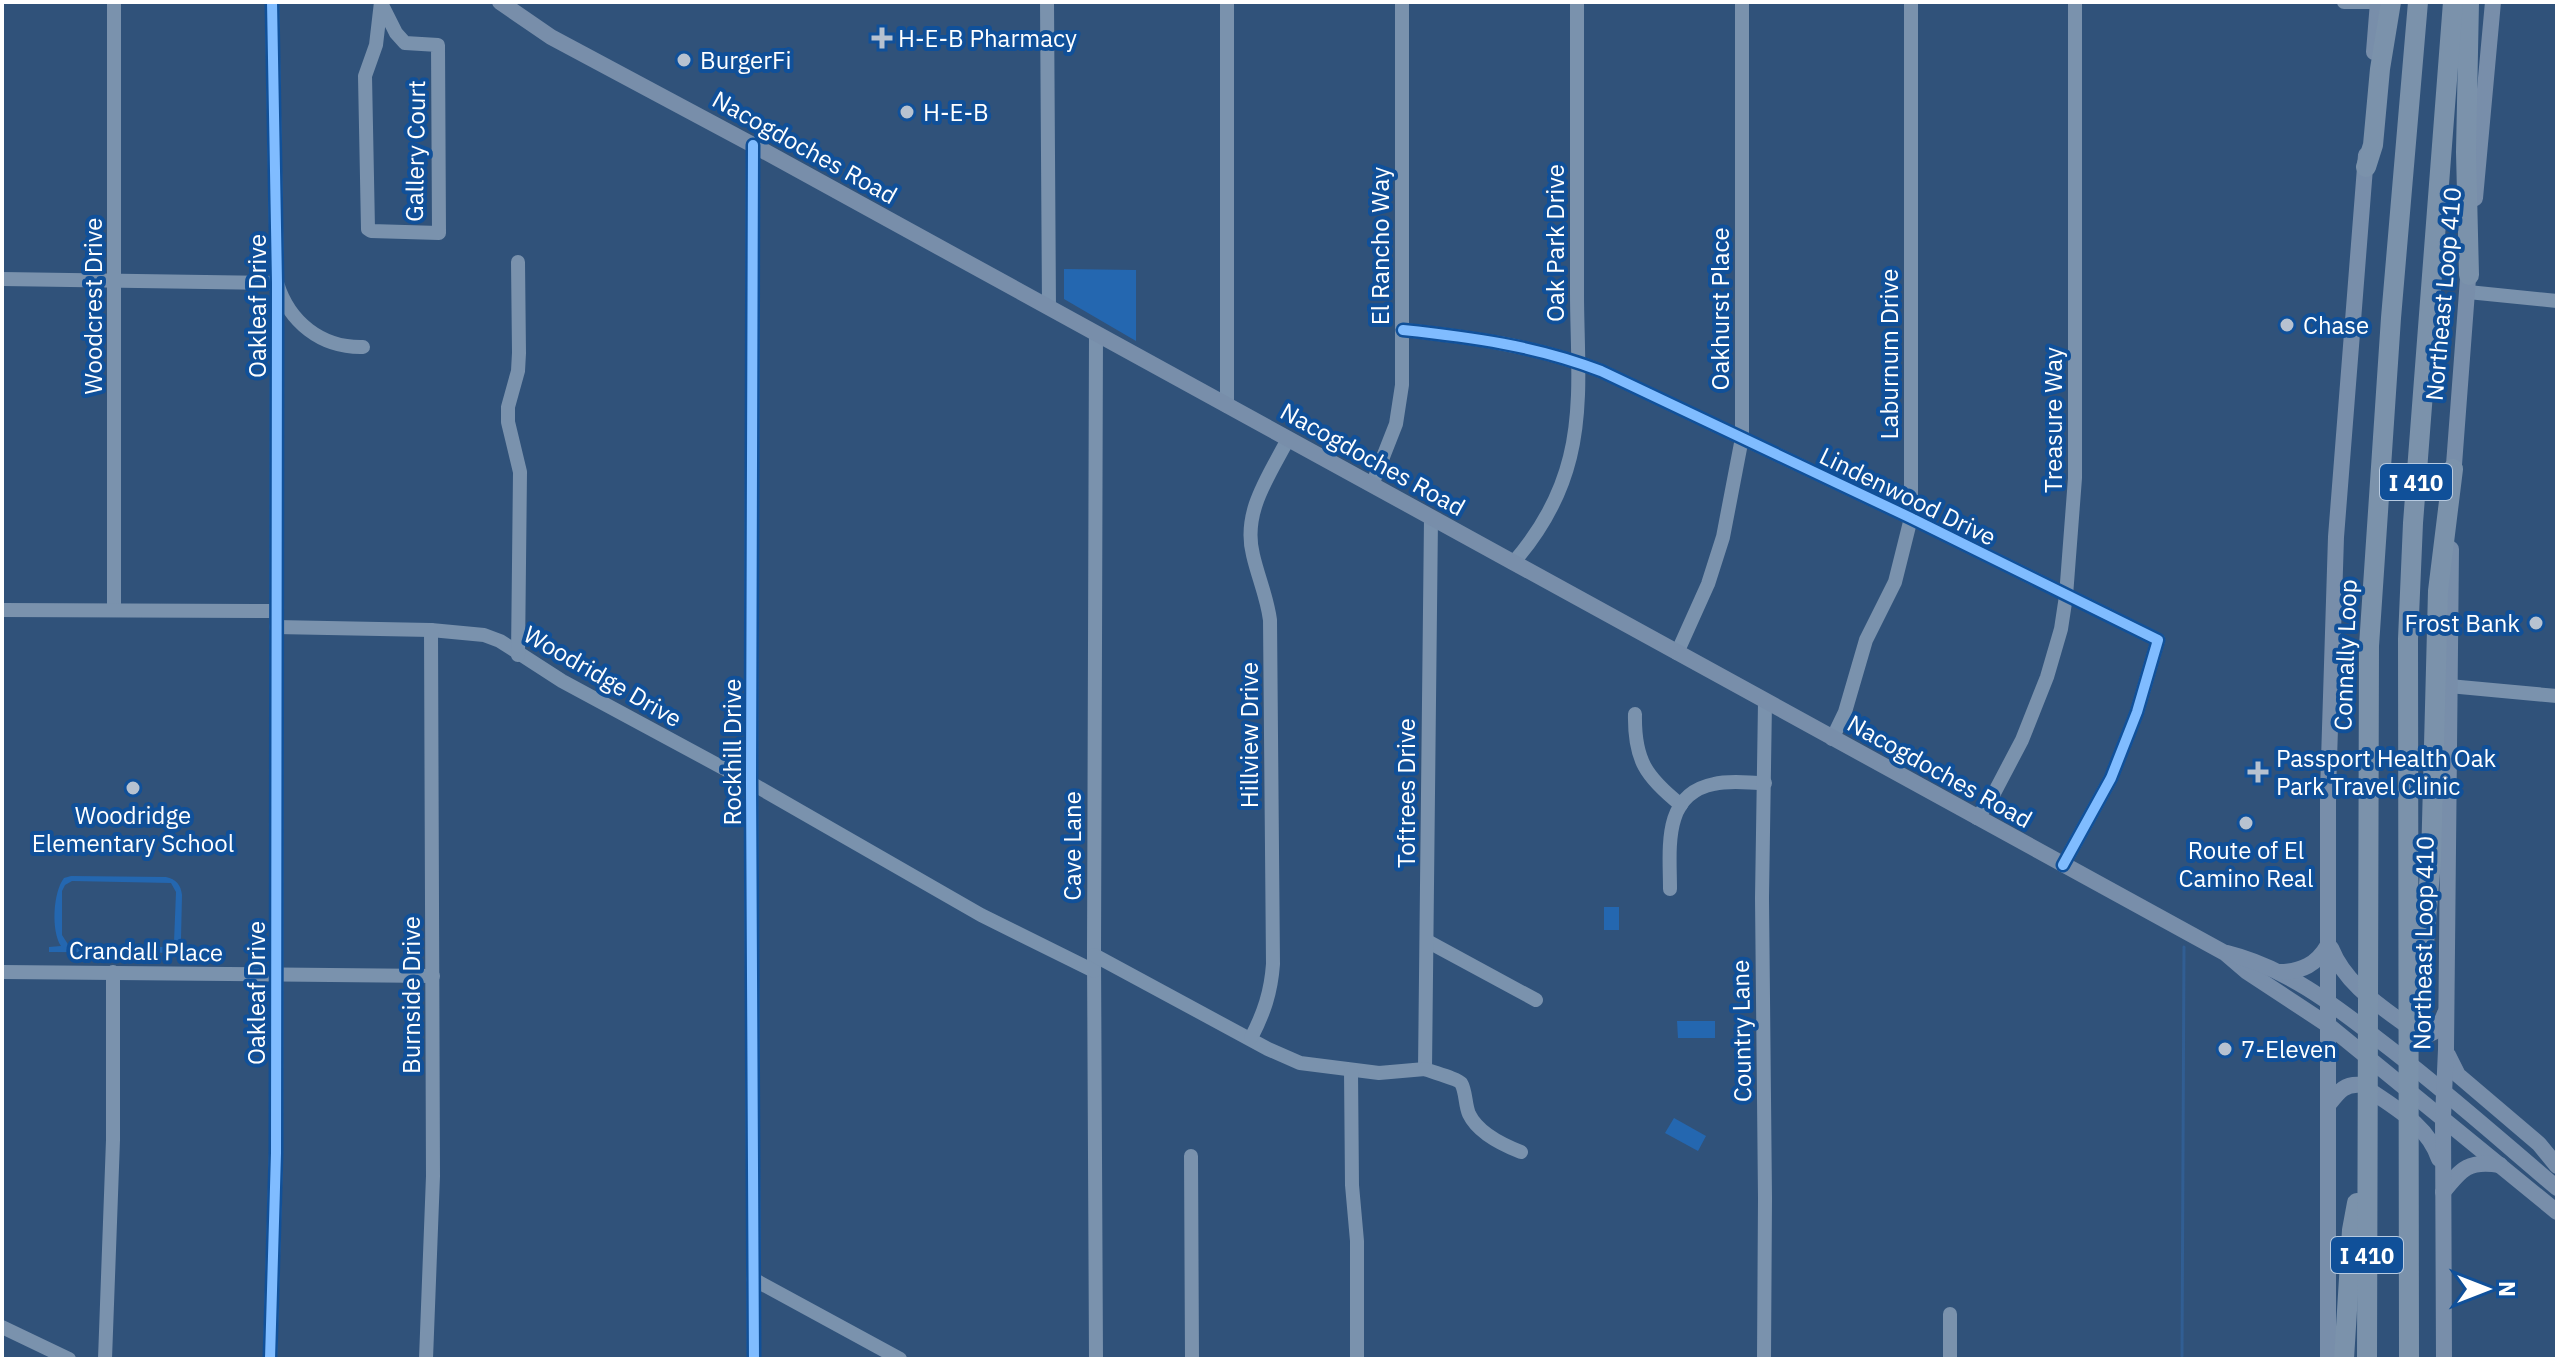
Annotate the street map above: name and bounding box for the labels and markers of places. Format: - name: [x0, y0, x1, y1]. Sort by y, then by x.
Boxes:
- place label: H-E-B Pharmacy: [898, 22, 1077, 54]
- marker: H-E-B Pharmacy: [873, 29, 891, 47]
- place label: BurgerFi: [700, 44, 792, 76]
- marker: BurgerFi: [675, 51, 693, 69]
- place label: H-E-B: [923, 96, 989, 128]
- marker: H-E-B: [898, 103, 916, 121]
- place label: Chase: [2303, 309, 2369, 341]
- marker: Chase: [2278, 316, 2296, 334]
- place label: Frost Bank: [2405, 607, 2520, 639]
- marker: Frost Bank: [2527, 614, 2545, 632]
- place label: Passport Health Oak Park Travel Clinic: [2276, 742, 2497, 802]
- marker: Passport Health Oak Park Travel Clinic: [2247, 761, 2269, 783]
- marker: Woodridge Elementary School: [124, 779, 142, 797]
- place label: Woodridge Elementary School: [32, 799, 234, 859]
- marker: Route of El Camino Real: [2237, 814, 2255, 832]
- place label: Route of El Camino Real: [2179, 834, 2313, 894]
- place label: 7-Eleven: [2241, 1033, 2337, 1065]
- marker: 7-Eleven: [2216, 1040, 2234, 1058]

